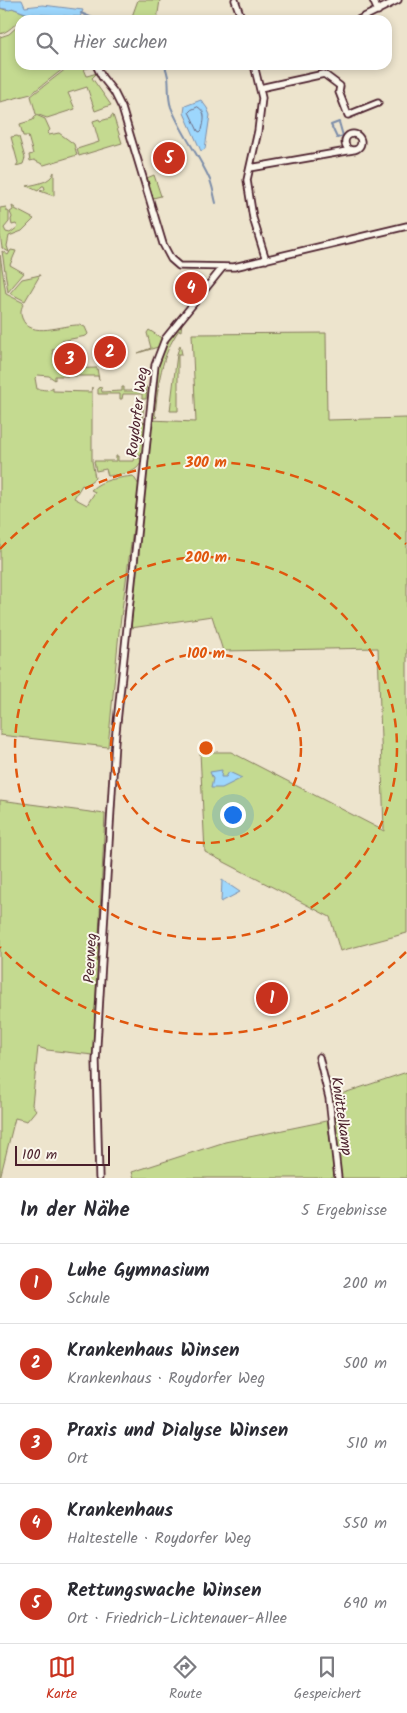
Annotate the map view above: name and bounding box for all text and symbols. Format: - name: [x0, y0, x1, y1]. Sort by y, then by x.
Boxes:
- search box: [15, 15, 392, 70]
- text: Hier suchen: [73, 28, 167, 58]
- icon: search: [33, 29, 61, 57]
- pin: 5: [153, 139, 185, 177]
- pin: 4: [175, 269, 207, 307]
- pin: 2: [94, 333, 126, 371]
- pin: 3: [54, 340, 86, 378]
- street label: Roydorfer Weg: [121, 366, 155, 459]
- text: 300 m: [184, 451, 227, 475]
- text: 200 m: [185, 546, 227, 570]
- text: 100 m: [187, 642, 225, 666]
- centre of rings: [197, 739, 215, 757]
- your location: [220, 802, 246, 828]
- street label: Peerweg: [78, 932, 104, 984]
- pin: 1: [256, 979, 288, 1017]
- street label: Knüttelkamp: [324, 1075, 358, 1157]
- scale bar: [15, 1143, 110, 1166]
- text: 100 m: [22, 1144, 57, 1166]
- text: In der Nähe: [20, 1194, 130, 1227]
- text: 5 Ergebnisse: [301, 1198, 387, 1223]
- text: Luhe Gymnasium: [67, 1256, 210, 1286]
- text: 1: [34, 1271, 38, 1296]
- text: 200 m: [343, 1271, 387, 1296]
- text: Schule: [67, 1286, 110, 1311]
- text: Krankenhaus Winsen: [67, 1336, 240, 1366]
- text: 2: [31, 1351, 41, 1376]
- text: 500 m: [343, 1351, 387, 1376]
- text: Krankenhaus · Roydorfer Weg: [67, 1366, 265, 1391]
- text: Praxis und Dialyse Winsen: [67, 1416, 288, 1446]
- text: 3: [32, 1431, 40, 1456]
- text: 510 m: [346, 1431, 387, 1456]
- text: Ort: [67, 1446, 88, 1471]
- text: Krankenhaus: [67, 1496, 173, 1526]
- text: 4: [32, 1511, 40, 1536]
- text: 550 m: [343, 1511, 387, 1536]
- text: Haltestelle · Roydorfer Weg: [67, 1526, 251, 1551]
- text: Rettungswache Winsen: [67, 1576, 261, 1606]
- text: 5: [32, 1591, 40, 1616]
- text: 690 m: [343, 1591, 387, 1616]
- text: Ort · Friedrich-Lichtenauer-Allee: [67, 1606, 287, 1631]
- tab: Karte: [46, 1653, 77, 1705]
- tab: Route: [169, 1653, 202, 1705]
- tab: Gespeichert: [294, 1653, 361, 1705]

